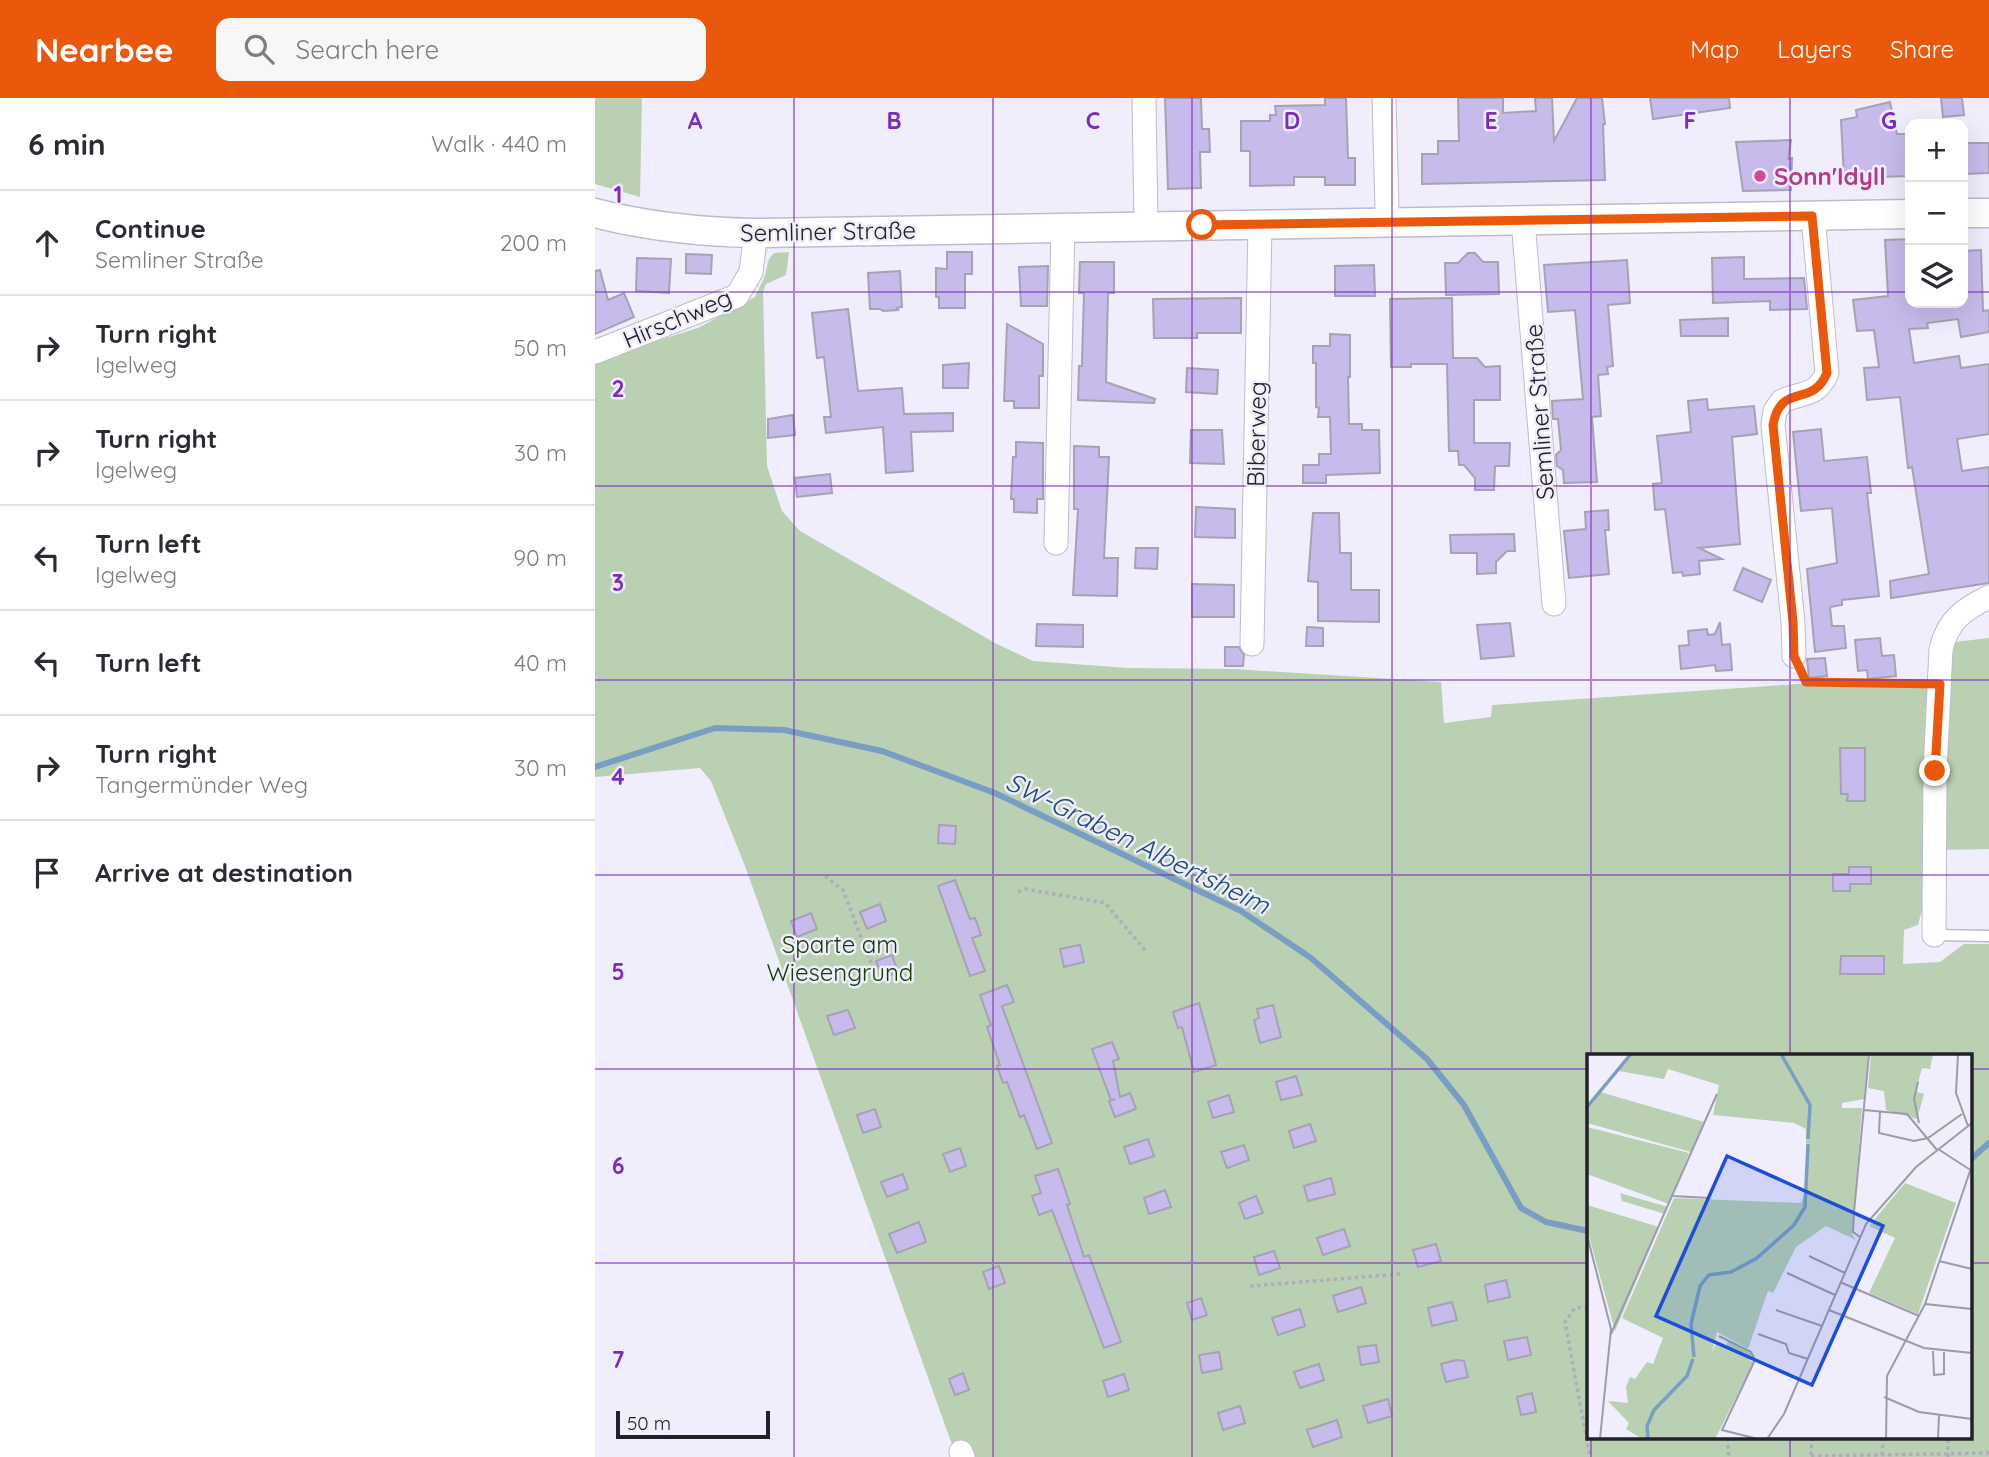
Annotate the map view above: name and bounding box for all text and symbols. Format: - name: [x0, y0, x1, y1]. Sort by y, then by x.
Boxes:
- search box: [216, 18, 706, 81]
- text: Nearbee: [35, 29, 174, 70]
- icon: search: [240, 30, 278, 68]
- text: Search here: [296, 33, 439, 66]
- text: Map: [1690, 34, 1739, 64]
- text: Layers: [1777, 34, 1852, 64]
- text: Share: [1890, 34, 1954, 64]
- text: A: [688, 106, 703, 135]
- text: B: [886, 106, 902, 135]
- text: C: [1086, 106, 1100, 135]
- text: D: [1284, 106, 1300, 135]
- text: E: [1484, 106, 1498, 135]
- text: F: [1684, 106, 1696, 135]
- text: G: [1881, 106, 1897, 135]
- map controls: [1905, 119, 1968, 308]
- button: +: [1905, 119, 1968, 182]
- text: 6 min: [28, 125, 106, 163]
- text: Walk · 440 m: [431, 129, 567, 158]
- place label: Sonn'Idyll: [1774, 161, 1886, 191]
- marker: Sonn'Idyll: [1752, 168, 1768, 184]
- text: 1: [614, 180, 622, 209]
- button: −: [1905, 182, 1968, 245]
- route start: [1186, 209, 1217, 240]
- text: Continue: [95, 212, 206, 245]
- street label: Semliner Straße: [740, 214, 916, 248]
- icon: ahead: [28, 224, 66, 262]
- text: 200 m: [500, 228, 567, 257]
- text: Semliner Straße: [95, 245, 264, 274]
- button: layers: [1905, 245, 1968, 308]
- street label: Hirschweg: [618, 282, 736, 354]
- text: Turn right: [95, 317, 217, 350]
- street label: Semliner Straße: [1518, 323, 1560, 501]
- icon: right: [28, 329, 66, 367]
- text: 50 m: [514, 333, 567, 362]
- text: Igelweg: [95, 350, 177, 379]
- text: 2: [611, 374, 625, 403]
- street label: Biberweg: [1240, 381, 1272, 487]
- text: Turn right: [95, 422, 217, 455]
- icon: right: [28, 434, 66, 472]
- text: 30 m: [514, 438, 567, 467]
- text: Igelweg: [95, 455, 177, 484]
- text: Turn left: [95, 527, 202, 560]
- icon: left: [28, 539, 66, 577]
- text: 90 m: [513, 543, 567, 572]
- text: Igelweg: [95, 560, 177, 589]
- text: 3: [612, 568, 624, 597]
- icon: left: [28, 644, 66, 682]
- text: Turn left: [95, 646, 202, 679]
- text: 40 m: [514, 648, 567, 677]
- text: Turn right: [95, 737, 217, 770]
- icon: right: [28, 749, 66, 787]
- text: 30 m: [514, 753, 567, 782]
- route end: [1919, 755, 1950, 786]
- text: 4: [611, 762, 625, 791]
- water label: SW-Graben Albertsheim: [1001, 765, 1276, 922]
- text: Tangermünder Weg: [95, 770, 308, 799]
- icon: arrive: [28, 854, 66, 892]
- text: Arrive at destination: [95, 856, 353, 889]
- park label: Sparte am Wiesengrund: [767, 929, 913, 987]
- text: 5: [611, 957, 625, 986]
- inset map: [1587, 1054, 1972, 1440]
- text: 6: [612, 1151, 624, 1180]
- text: 7: [612, 1345, 625, 1374]
- scale bar: [616, 1408, 770, 1440]
- text: 50 m: [627, 1411, 671, 1435]

